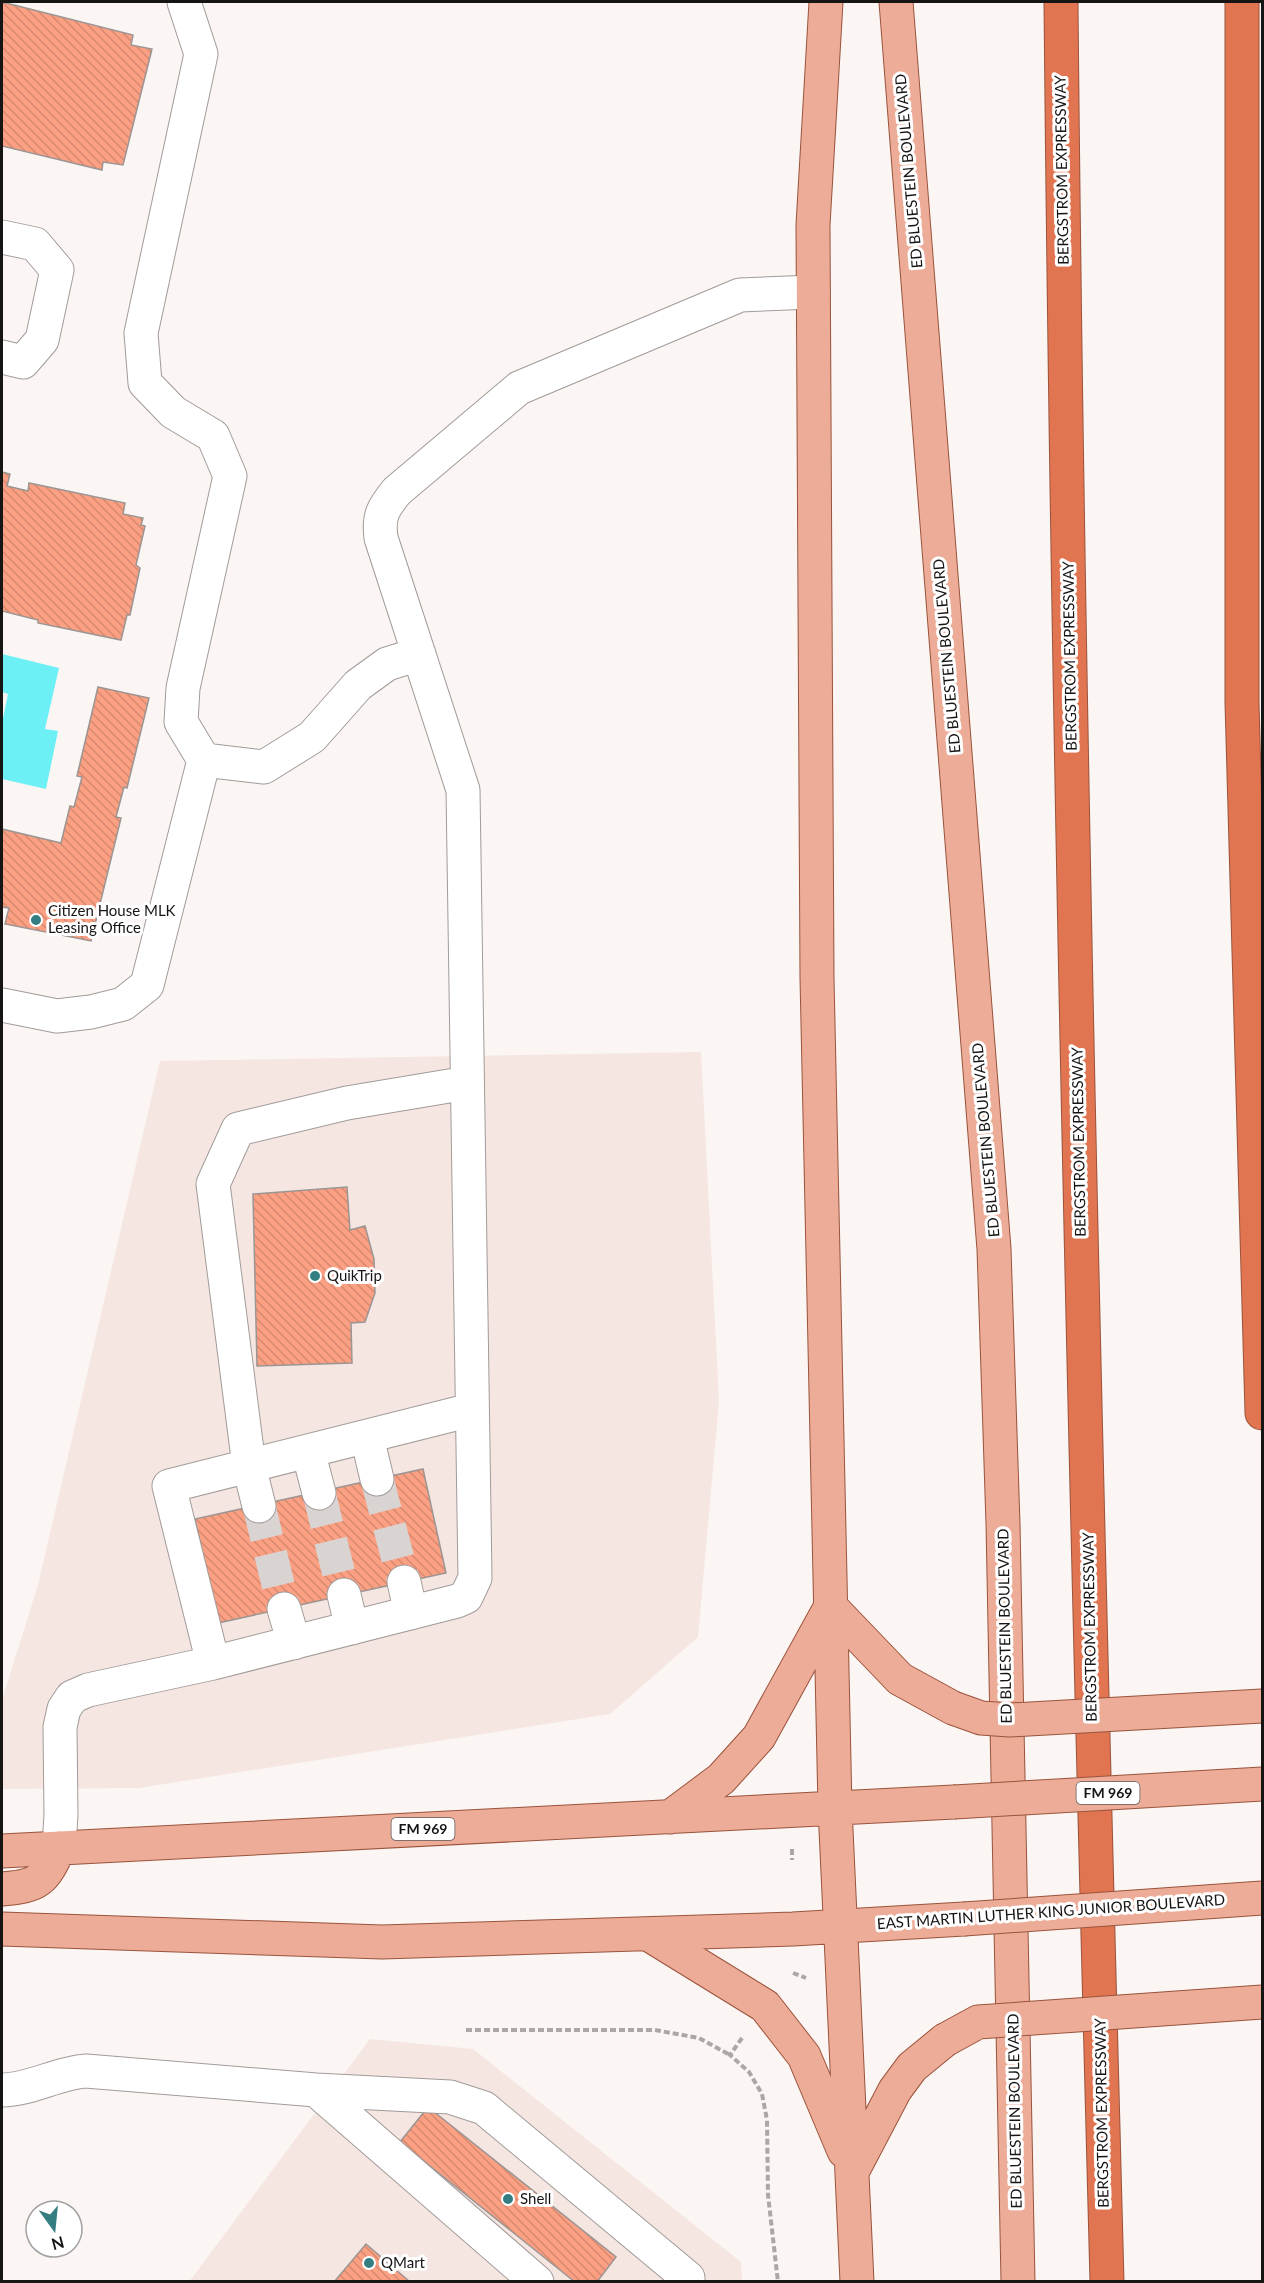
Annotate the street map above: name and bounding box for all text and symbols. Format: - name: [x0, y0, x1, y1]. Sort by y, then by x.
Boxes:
- street label: ED BLUESTEIN BOULEVARD: [891, 73, 925, 269]
- street label: BERGSTROM EXPRESSWAY: [1050, 74, 1072, 265]
- street label: ED BLUESTEIN BOULEVARD: [929, 558, 963, 754]
- street label: BERGSTROM EXPRESSWAY: [1058, 560, 1080, 751]
- place label: Citizen House MLK Leasing Office: [48, 901, 176, 936]
- marker: Citizen House MLK Leasing Office: [29, 913, 43, 927]
- street label: ED BLUESTEIN BOULEVARD: [968, 1042, 1002, 1238]
- street label: BERGSTROM EXPRESSWAY: [1067, 1046, 1089, 1237]
- place label: QuikTrip: [327, 1266, 382, 1284]
- marker: QuikTrip: [308, 1269, 322, 1283]
- street label: ED BLUESTEIN BOULEVARD: [993, 1528, 1015, 1724]
- street label: BERGSTROM EXPRESSWAY: [1078, 1531, 1100, 1722]
- road number: FM 969: [1076, 1782, 1140, 1804]
- road number: FM 969: [392, 1818, 454, 1840]
- street label: EAST MARTIN LUTHER KING JUNIOR BOULEVARD: [876, 1890, 1226, 1932]
- street label: ED BLUESTEIN BOULEVARD: [1003, 2013, 1025, 2209]
- street label: BERGSTROM EXPRESSWAY: [1090, 2017, 1112, 2208]
- place label: Shell: [520, 2189, 551, 2207]
- marker: Shell: [501, 2192, 515, 2206]
- north arrow: [24, 2199, 84, 2259]
- text: N: [50, 2233, 66, 2255]
- place label: QMart: [381, 2253, 426, 2271]
- marker: QMart: [362, 2256, 376, 2270]

